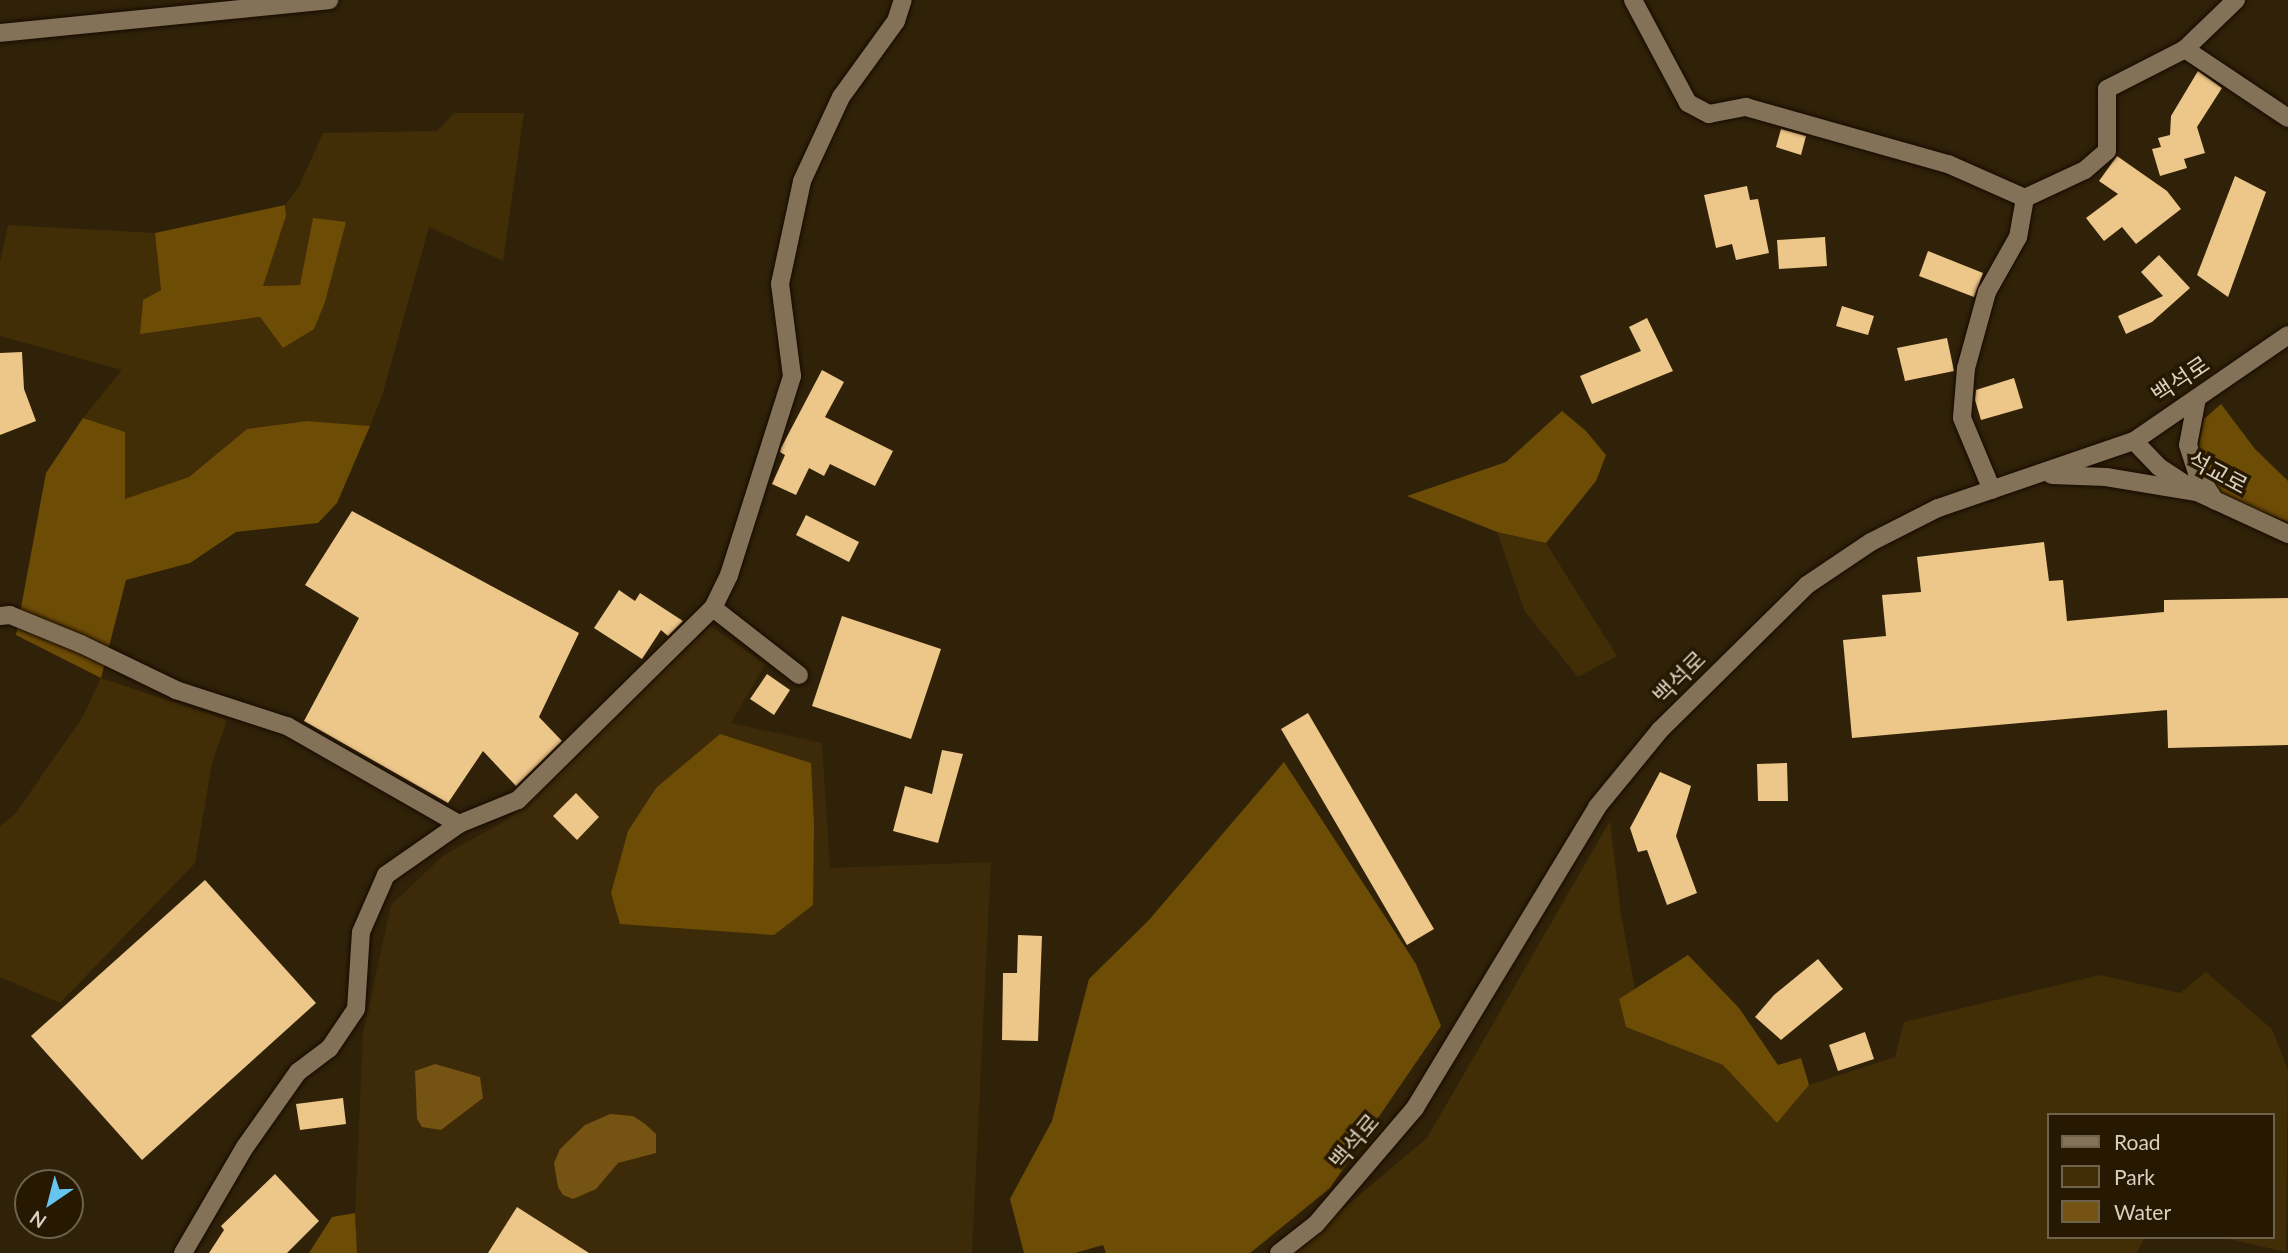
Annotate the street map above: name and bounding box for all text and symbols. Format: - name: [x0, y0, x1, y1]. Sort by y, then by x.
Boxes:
- street label: 백석로: [2146, 350, 2214, 408]
- street label: 석교로: [2183, 445, 2253, 499]
- street label: 백석로: [1647, 645, 1711, 709]
- street label: 백석로: [1323, 1108, 1385, 1174]
- legend: [2046, 1113, 2274, 1239]
- text: Road: [2114, 1129, 2161, 1154]
- text: Park: [2114, 1164, 2155, 1189]
- north arrow: [14, 1169, 84, 1239]
- text: Water: [2114, 1199, 2171, 1224]
- text: N: [25, 1206, 50, 1234]

